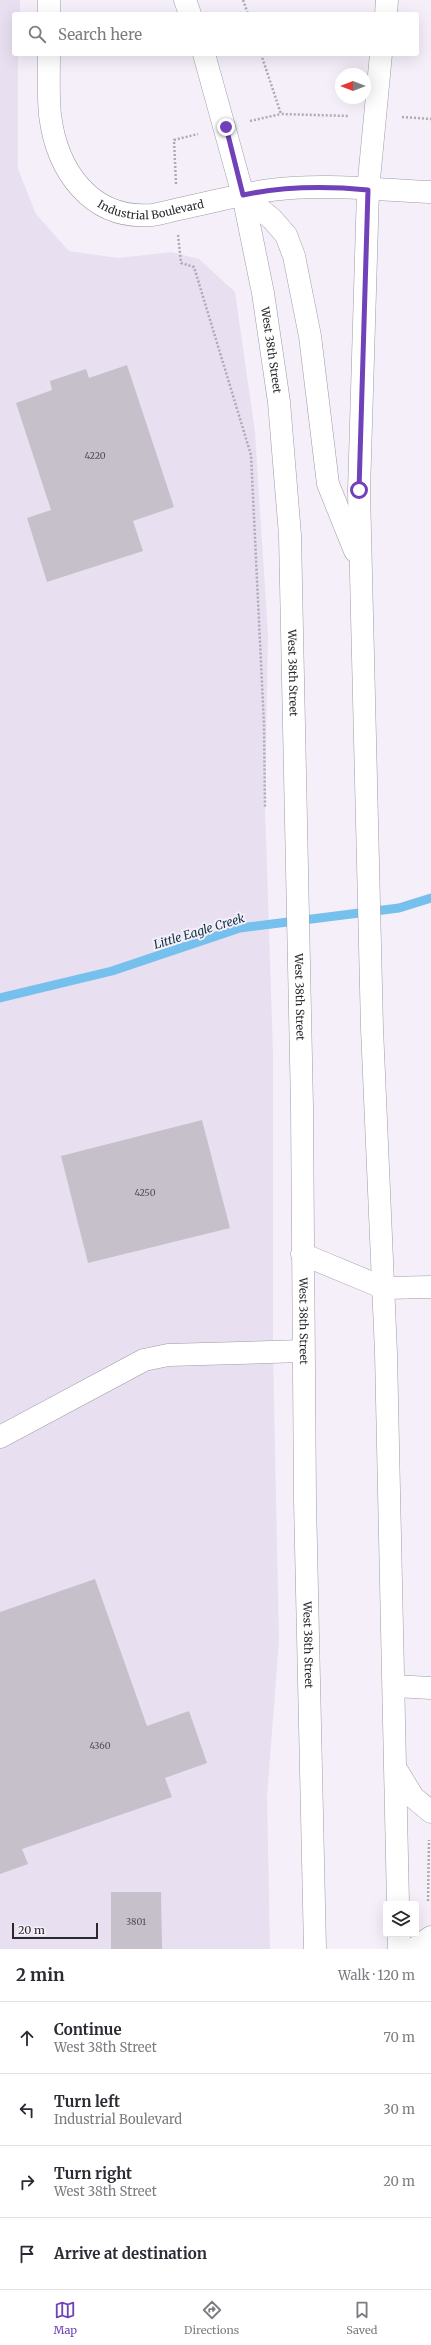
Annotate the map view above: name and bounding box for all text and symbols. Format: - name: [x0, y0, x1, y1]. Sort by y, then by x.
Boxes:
- search box: [12, 12, 419, 56]
- icon: search: [26, 23, 48, 45]
- text: Search here: [58, 25, 142, 44]
- north arrow: [335, 68, 371, 104]
- route end: [217, 118, 235, 136]
- street label: Industrial Boulevard: [95, 197, 205, 222]
- street label: West 38th Street: [258, 305, 285, 395]
- house number: 4220: [84, 450, 106, 461]
- route start: [350, 481, 368, 499]
- street label: West 38th Street: [285, 628, 301, 717]
- water label: Little Eagle Creek: [152, 910, 247, 952]
- street label: West 38th Street: [292, 952, 308, 1041]
- house number: 4250: [134, 1187, 156, 1198]
- street label: West 38th Street: [296, 1276, 311, 1365]
- street label: West 38th Street: [300, 1600, 316, 1689]
- house number: 4360: [89, 1740, 111, 1751]
- map controls: [383, 1901, 419, 1937]
- button: layers: [383, 1901, 419, 1937]
- house number: 3801: [126, 1916, 146, 1927]
- scale bar: [12, 1921, 98, 1940]
- text: 20 m: [18, 1923, 45, 1937]
- text: 2 min: [16, 1964, 64, 1986]
- text: Walk · 120 m: [338, 1967, 415, 1984]
- text: Continue: [54, 2020, 122, 2039]
- icon: ahead: [16, 2027, 38, 2049]
- text: 70 m: [384, 2029, 415, 2046]
- text: West 38th Street: [54, 2039, 157, 2056]
- text: Turn left: [54, 2092, 120, 2111]
- icon: left: [16, 2099, 38, 2121]
- text: 30 m: [383, 2101, 415, 2118]
- text: Industrial Boulevard: [54, 2111, 182, 2128]
- text: Turn right: [54, 2164, 132, 2183]
- icon: right: [16, 2171, 38, 2193]
- text: 20 m: [383, 2173, 415, 2190]
- text: West 38th Street: [54, 2183, 157, 2200]
- icon: arrive: [16, 2243, 38, 2265]
- text: Arrive at destination: [54, 2244, 207, 2263]
- tab: Map: [54, 2299, 77, 2337]
- tab: Directions: [184, 2299, 239, 2337]
- tab: Saved: [346, 2299, 377, 2337]

